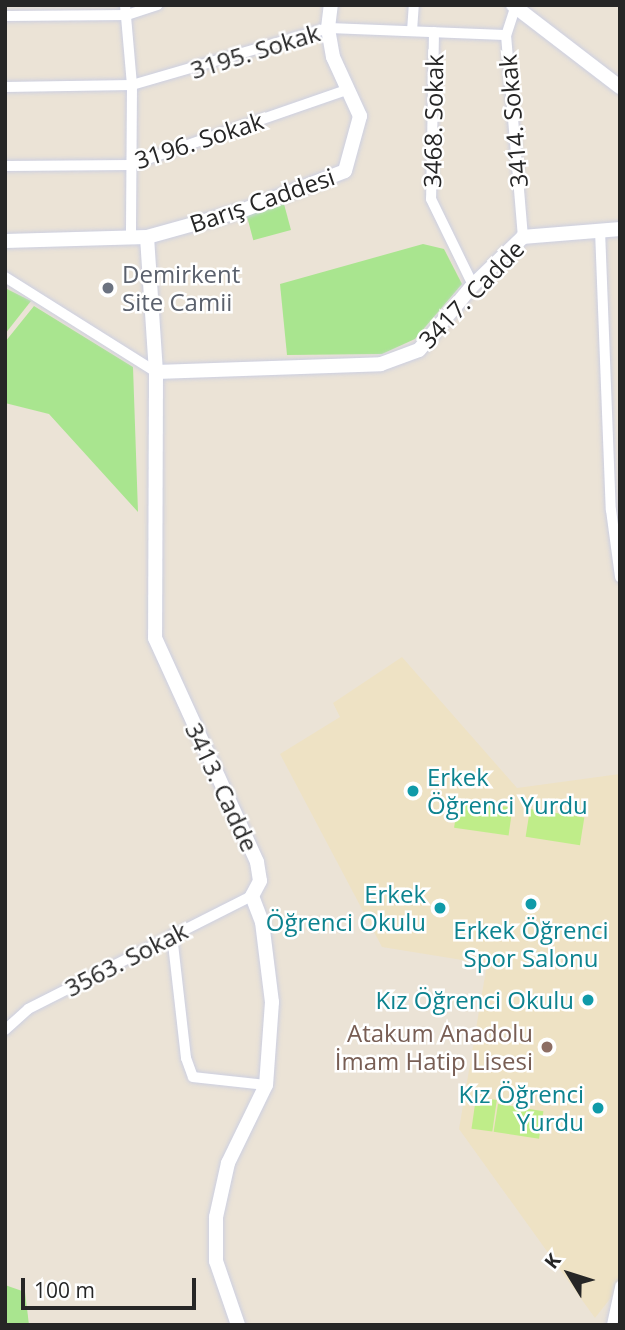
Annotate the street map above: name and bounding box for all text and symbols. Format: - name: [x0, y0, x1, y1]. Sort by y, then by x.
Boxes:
- street label: 3195. Sokak: [187, 18, 323, 84]
- street label: 3414. Sokak: [493, 53, 533, 189]
- street label: 3468. Sokak: [417, 54, 449, 188]
- street label: 3196. Sokak: [131, 106, 267, 174]
- street label: Barış Caddesi: [186, 162, 338, 238]
- street label: 3417. Cadde: [412, 234, 530, 354]
- place label: Demirkent Site Camii: [122, 260, 240, 316]
- marker: Demirkent Site Camii: [100, 280, 116, 296]
- street label: 3413. Cadde: [180, 718, 264, 856]
- place label: Erkek Öğrenci Yurdu: [427, 763, 588, 819]
- marker: Erkek Öğrenci Yurdu: [405, 783, 421, 799]
- place label: Erkek Öğrenci Okulu: [266, 880, 426, 936]
- marker: Erkek Öğrenci Spor Salonu: [523, 896, 539, 912]
- marker: Erkek Öğrenci Okulu: [432, 900, 448, 916]
- street label: 3563. Sokak: [60, 916, 192, 1002]
- place label: Erkek Öğrenci Spor Salonu: [453, 916, 609, 972]
- place label: Kız Öğrenci Okulu: [375, 986, 574, 1014]
- marker: Kız Öğrenci Okulu: [580, 992, 596, 1008]
- place label: Atakum Anadolu İmam Hatip Lisesi: [335, 1019, 533, 1075]
- marker: Atakum Anadolu İmam Hatip Lisesi: [539, 1039, 555, 1055]
- place label: Kız Öğrenci Yurdu: [459, 1080, 584, 1136]
- marker: Kız Öğrenci Yurdu: [590, 1100, 606, 1116]
- north arrow: [534, 1239, 604, 1309]
- text: K: [538, 1248, 567, 1274]
- scale bar: [24, 1264, 200, 1308]
- text: 100 m: [34, 1276, 95, 1304]

